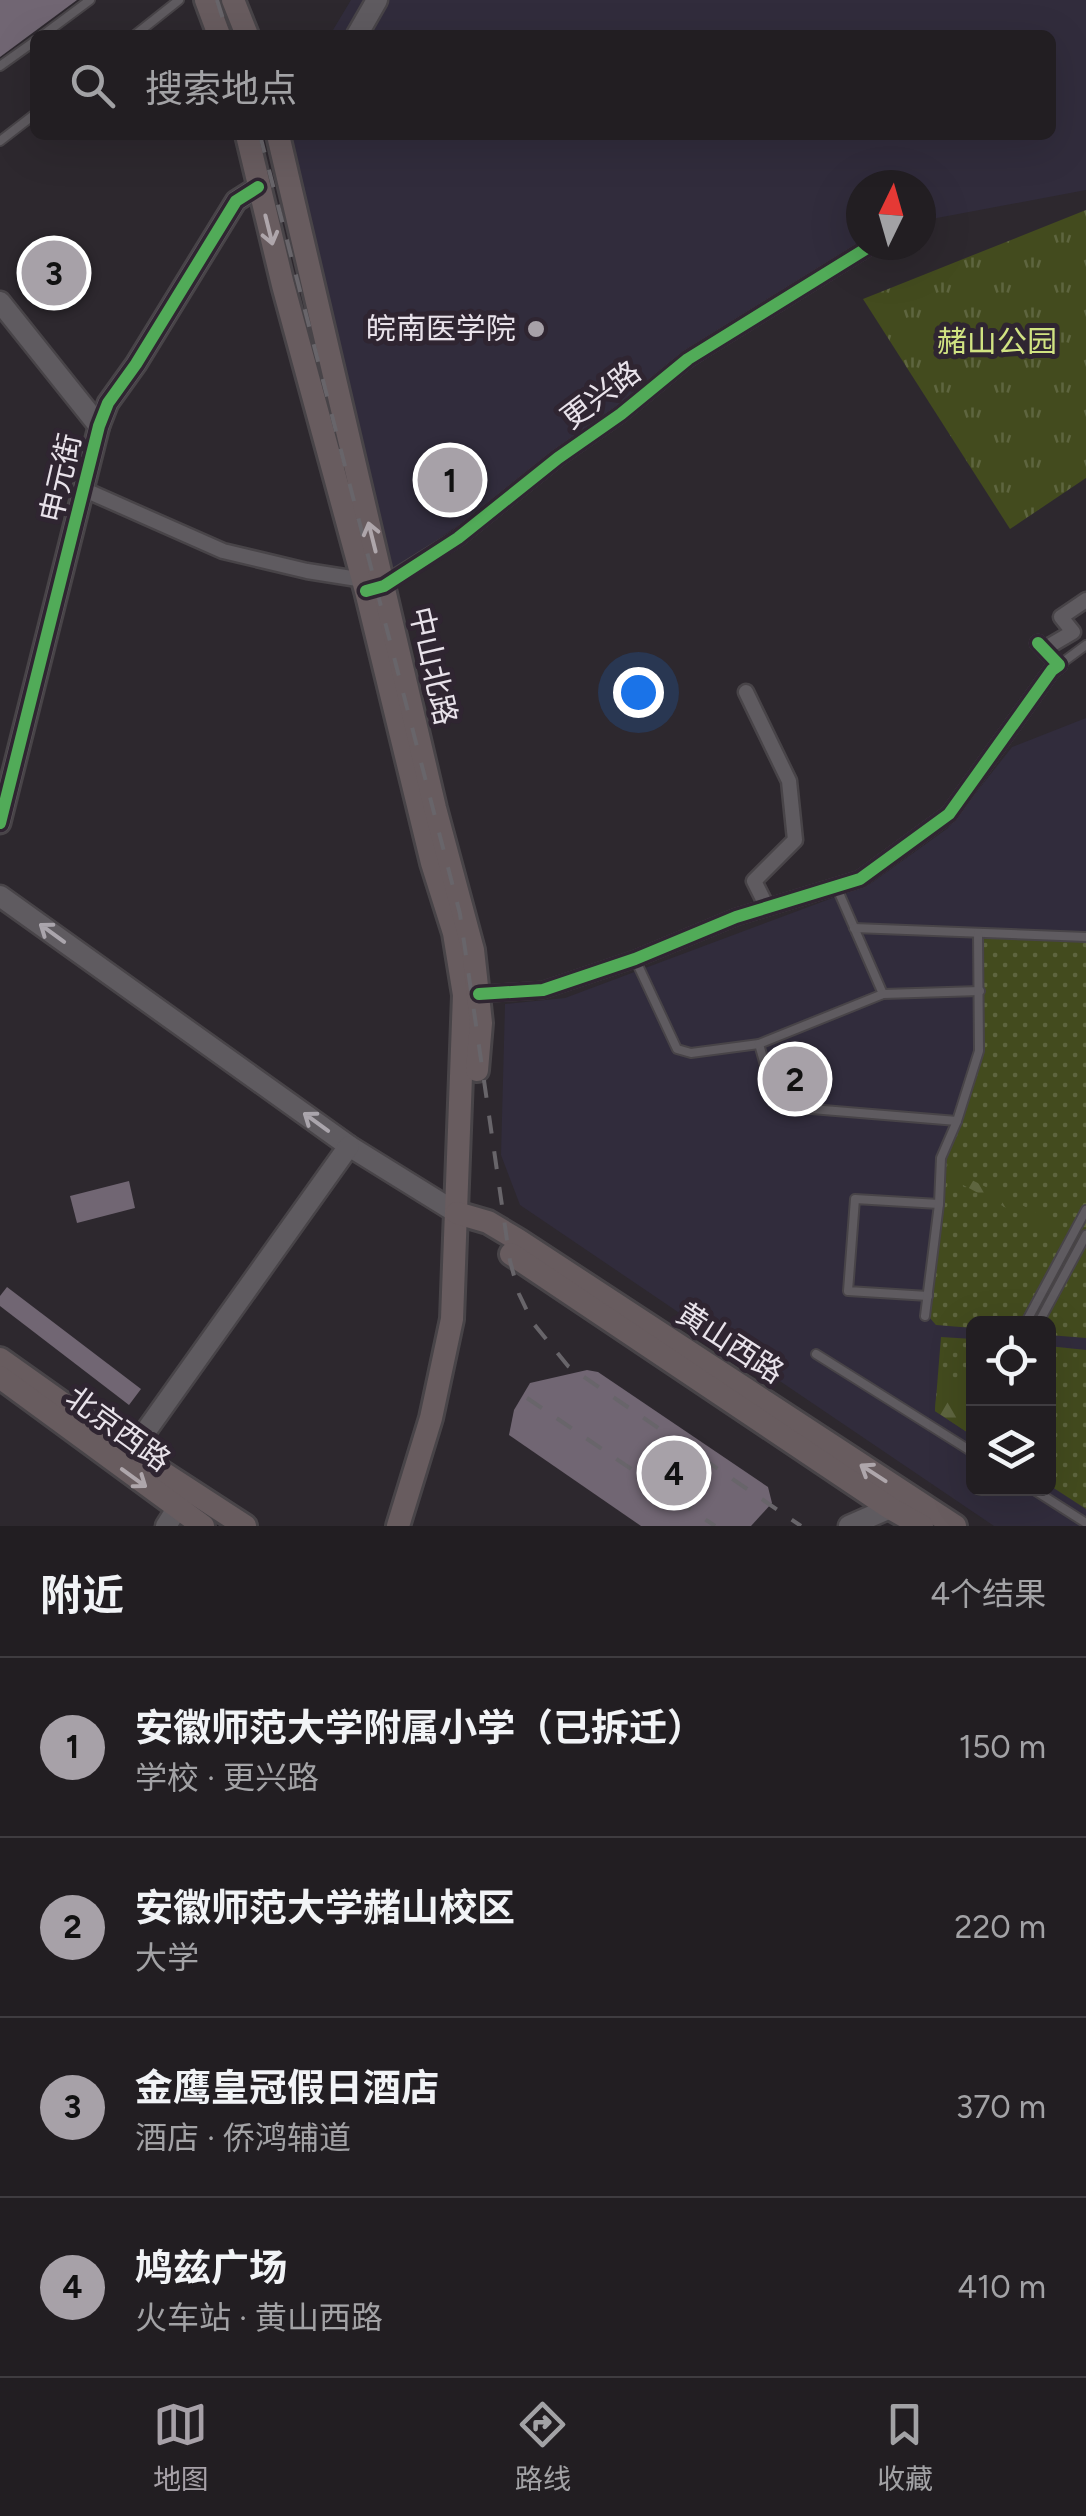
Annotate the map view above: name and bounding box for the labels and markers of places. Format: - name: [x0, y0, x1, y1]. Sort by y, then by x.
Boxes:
- pin: 3: [22, 236, 86, 310]
- place label: 皖南医学院: [366, 310, 516, 347]
- marker: 皖南医学院: [525, 318, 547, 340]
- pin: 1: [418, 442, 482, 518]
- pin: 2: [762, 1042, 828, 1116]
- pin: 4: [642, 1436, 706, 1510]

